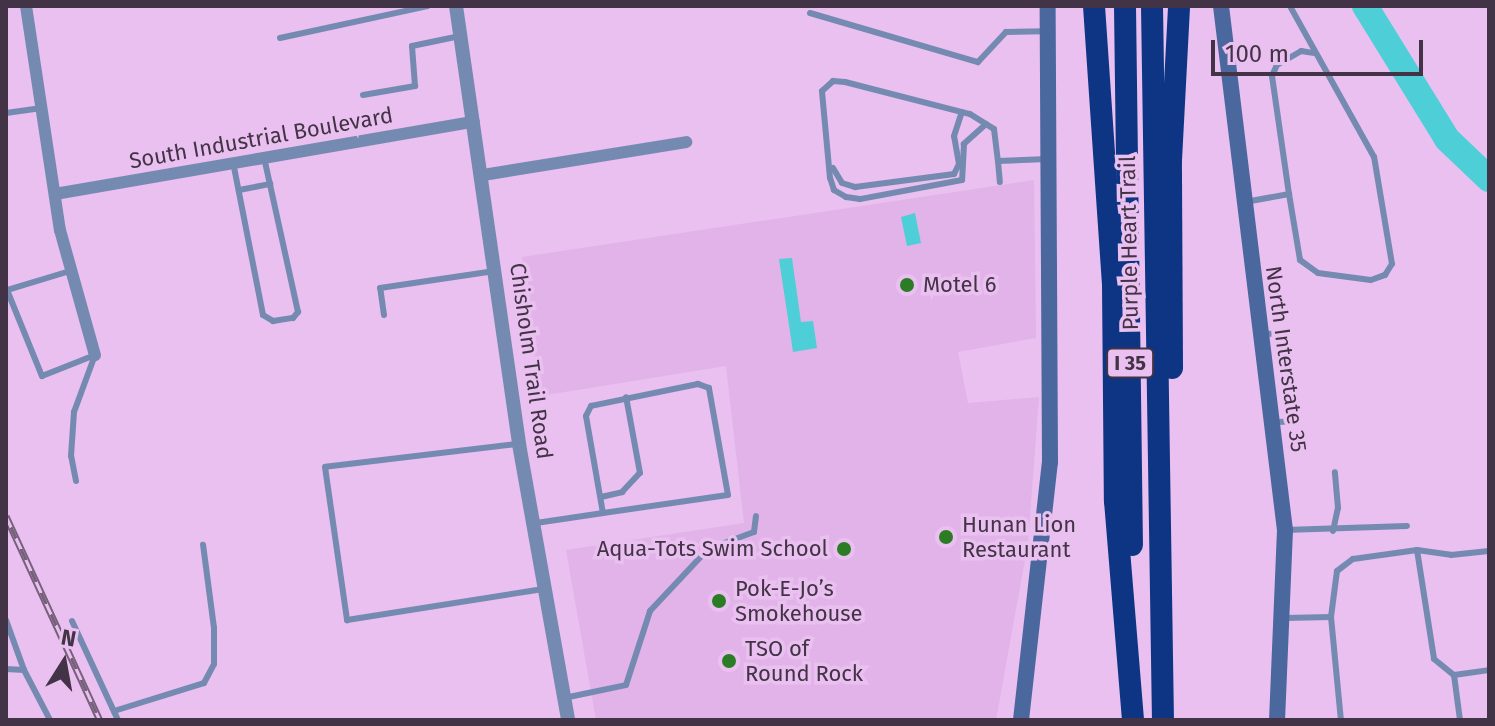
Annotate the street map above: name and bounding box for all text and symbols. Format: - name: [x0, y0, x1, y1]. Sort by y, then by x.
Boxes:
- scale bar: [1215, 24, 1427, 74]
- text: 100 m: [1225, 40, 1289, 68]
- street label: South Industrial Boulevard: [127, 102, 395, 174]
- street label: Purple Heart Trail: [1114, 155, 1144, 331]
- street label: Chisholm Trail Road: [504, 261, 558, 461]
- street label: North Interstate 35: [1260, 264, 1312, 454]
- place label: Motel 6: [923, 272, 997, 298]
- marker: Motel 6: [898, 276, 916, 294]
- road number: I 35: [1106, 347, 1154, 379]
- place label: Hunan Lion Restaurant: [962, 511, 1076, 562]
- marker: Hunan Lion Restaurant: [937, 528, 955, 546]
- place label: Aqua-Tots Swim School: [597, 536, 828, 562]
- marker: Aqua-Tots Swim School: [835, 540, 853, 558]
- place label: Pok-E-Jo’s Smokehouse: [735, 575, 863, 626]
- marker: Pok-E-Jo’s Smokehouse: [710, 592, 728, 610]
- north arrow: [24, 622, 104, 702]
- text: N: [59, 623, 78, 653]
- place label: TSO of Round Rock: [745, 635, 863, 686]
- marker: TSO of Round Rock: [720, 652, 738, 670]

